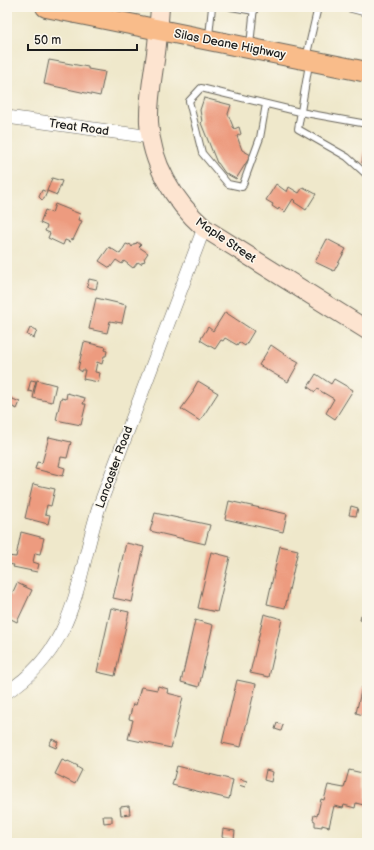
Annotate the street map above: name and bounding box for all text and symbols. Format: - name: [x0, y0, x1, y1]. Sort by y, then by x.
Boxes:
- scale bar: [28, 26, 137, 52]
- street label: Silas Deane Highway: [173, 26, 288, 63]
- text: 50 m: [34, 33, 61, 48]
- street label: Treat Road: [48, 116, 110, 139]
- street label: Maple Street: [193, 215, 259, 266]
- street label: Lancaster Road: [93, 424, 136, 510]

